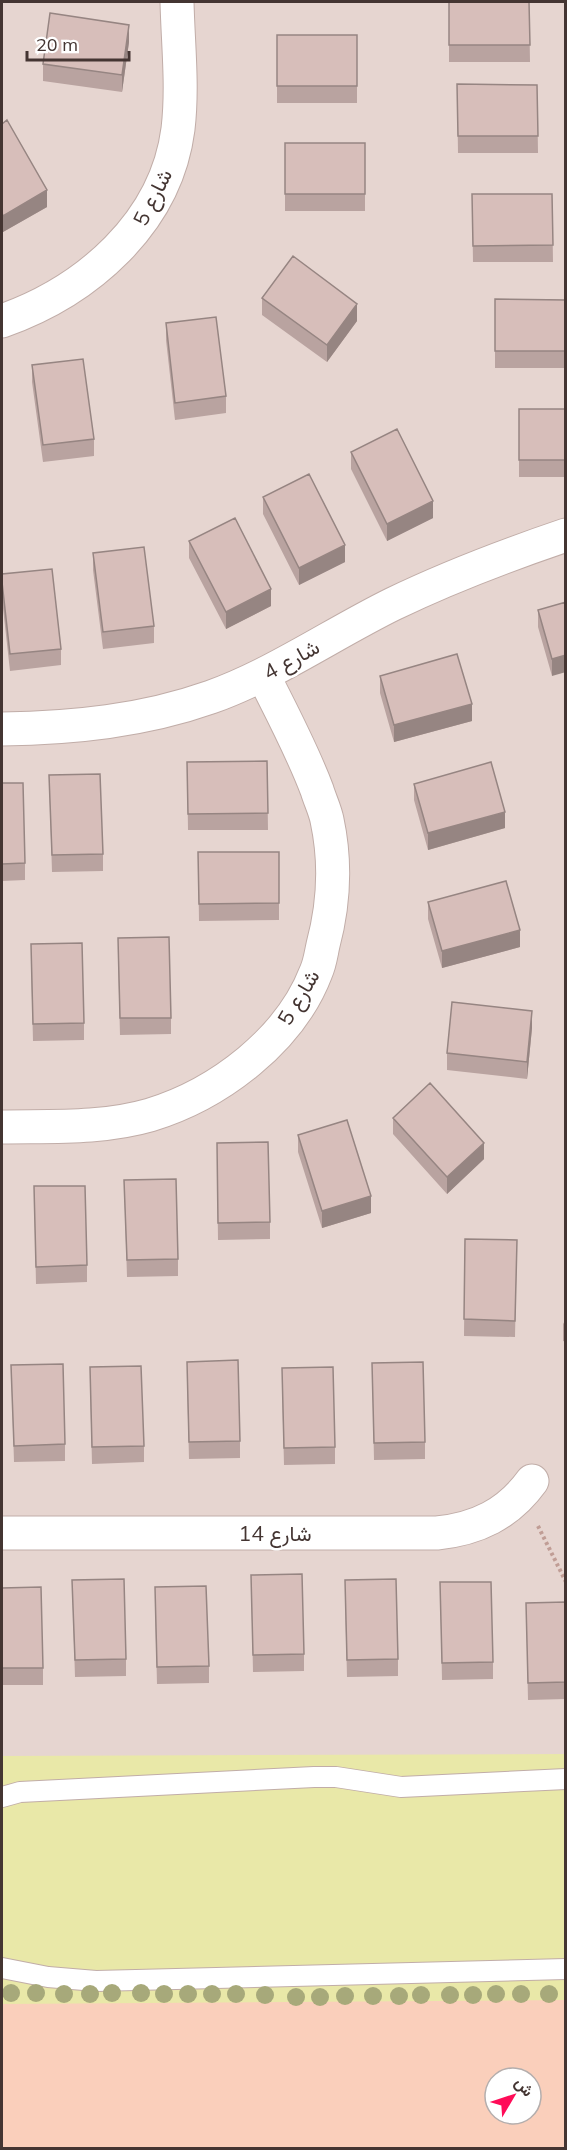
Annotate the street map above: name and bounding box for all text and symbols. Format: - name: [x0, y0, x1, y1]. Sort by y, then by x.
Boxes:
- scale bar: [27, 24, 129, 62]
- text: 20 m: [36, 33, 78, 56]
- street label: شارع 5: [127, 164, 179, 231]
- street label: شارع 4: [258, 633, 325, 687]
- street label: شارع 5: [271, 964, 326, 1031]
- street label: شارع 14: [239, 1520, 311, 1548]
- north arrow: [483, 2066, 543, 2126]
- text: ش: [511, 2073, 538, 2100]

